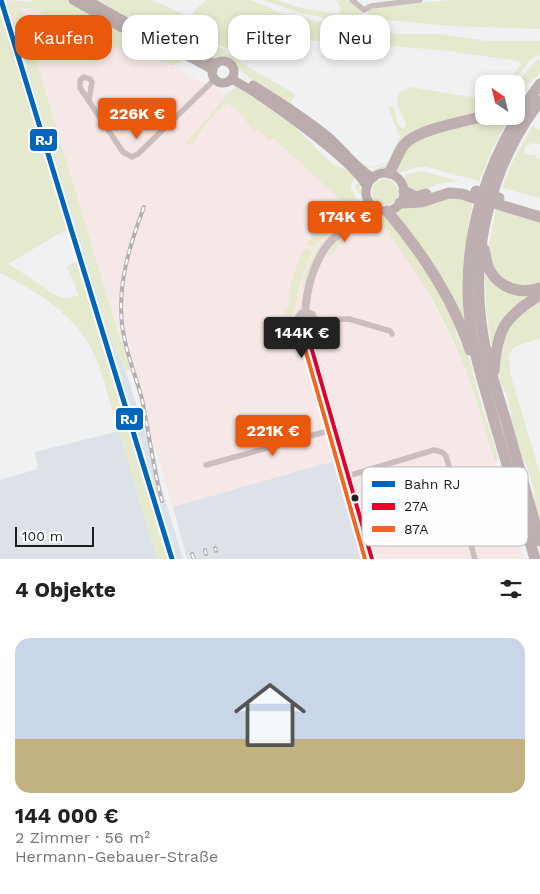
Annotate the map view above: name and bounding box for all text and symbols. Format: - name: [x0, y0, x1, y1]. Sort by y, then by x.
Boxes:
- chip: Kaufen: [15, 15, 112, 60]
- chip: Mieten: [122, 15, 218, 60]
- chip: Filter: [228, 15, 310, 60]
- chip: Neu: [320, 15, 390, 60]
- north arrow: [475, 75, 525, 125]
- map controls: [475, 75, 525, 125]
- pin: 226K €: [96, 98, 178, 140]
- text: 226K €: [109, 104, 165, 123]
- line badge: RJ: [29, 128, 58, 152]
- text: RJ: [35, 132, 53, 148]
- pin: 174K €: [304, 200, 386, 243]
- text: 174K €: [319, 207, 371, 226]
- pin: 144K €: [261, 316, 343, 359]
- text: 144K €: [275, 323, 329, 342]
- line badge: RJ: [115, 407, 144, 431]
- text: RJ: [120, 411, 138, 427]
- pin: 221K €: [232, 414, 314, 457]
- text: 221K €: [247, 421, 299, 440]
- legend: [362, 467, 528, 546]
- text: Bahn RJ: [404, 476, 460, 492]
- unlabelled marker: [350, 493, 360, 503]
- text: 27A: [404, 498, 428, 514]
- text: 87A: [404, 521, 428, 537]
- scale bar: [15, 524, 94, 547]
- text: 100 m: [22, 528, 63, 544]
- icon: filters: [497, 575, 525, 603]
- text: 4 Objekte: [15, 577, 116, 602]
- icon: home: [225, 670, 315, 760]
- text: 144 000 €: [15, 803, 119, 828]
- text: 2 Zimmer · 56 m²: [15, 828, 150, 847]
- text: Hermann-Gebauer-Straße: [15, 847, 218, 866]

